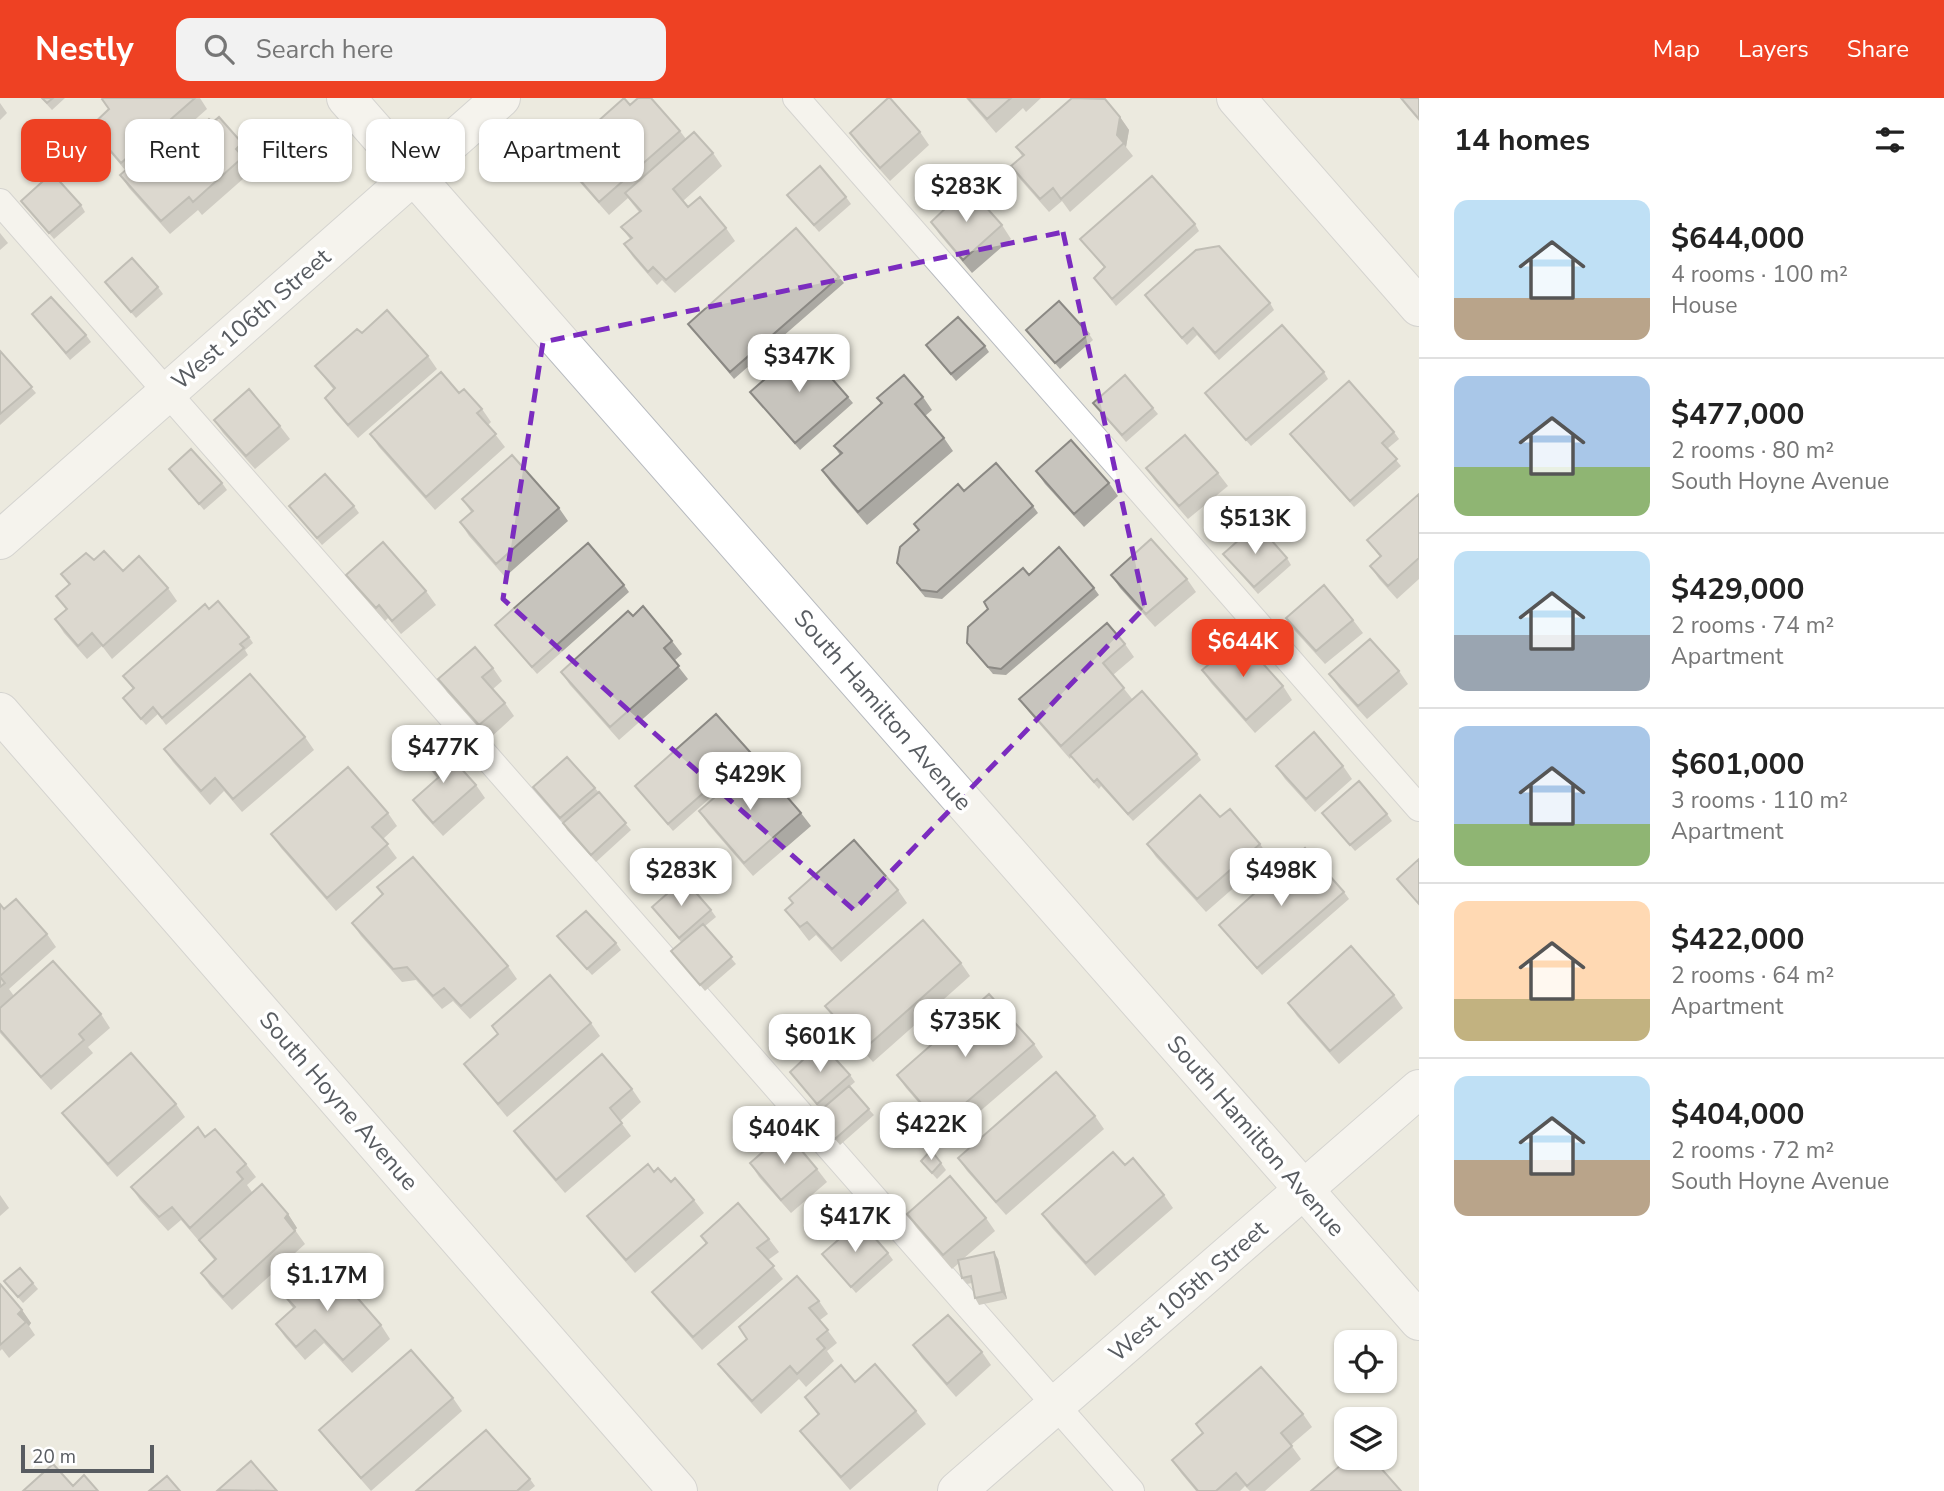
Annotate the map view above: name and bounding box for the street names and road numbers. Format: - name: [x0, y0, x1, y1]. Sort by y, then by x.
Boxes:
- street label: West 106th Street: [165, 241, 338, 397]
- street label: South Hamilton Avenue: [787, 603, 979, 817]
- street label: South Hoyne Avenue: [252, 1005, 426, 1197]
- street label: South Hamilton Avenue: [1160, 1029, 1352, 1243]
- street label: West 105th Street: [1102, 1213, 1275, 1369]

